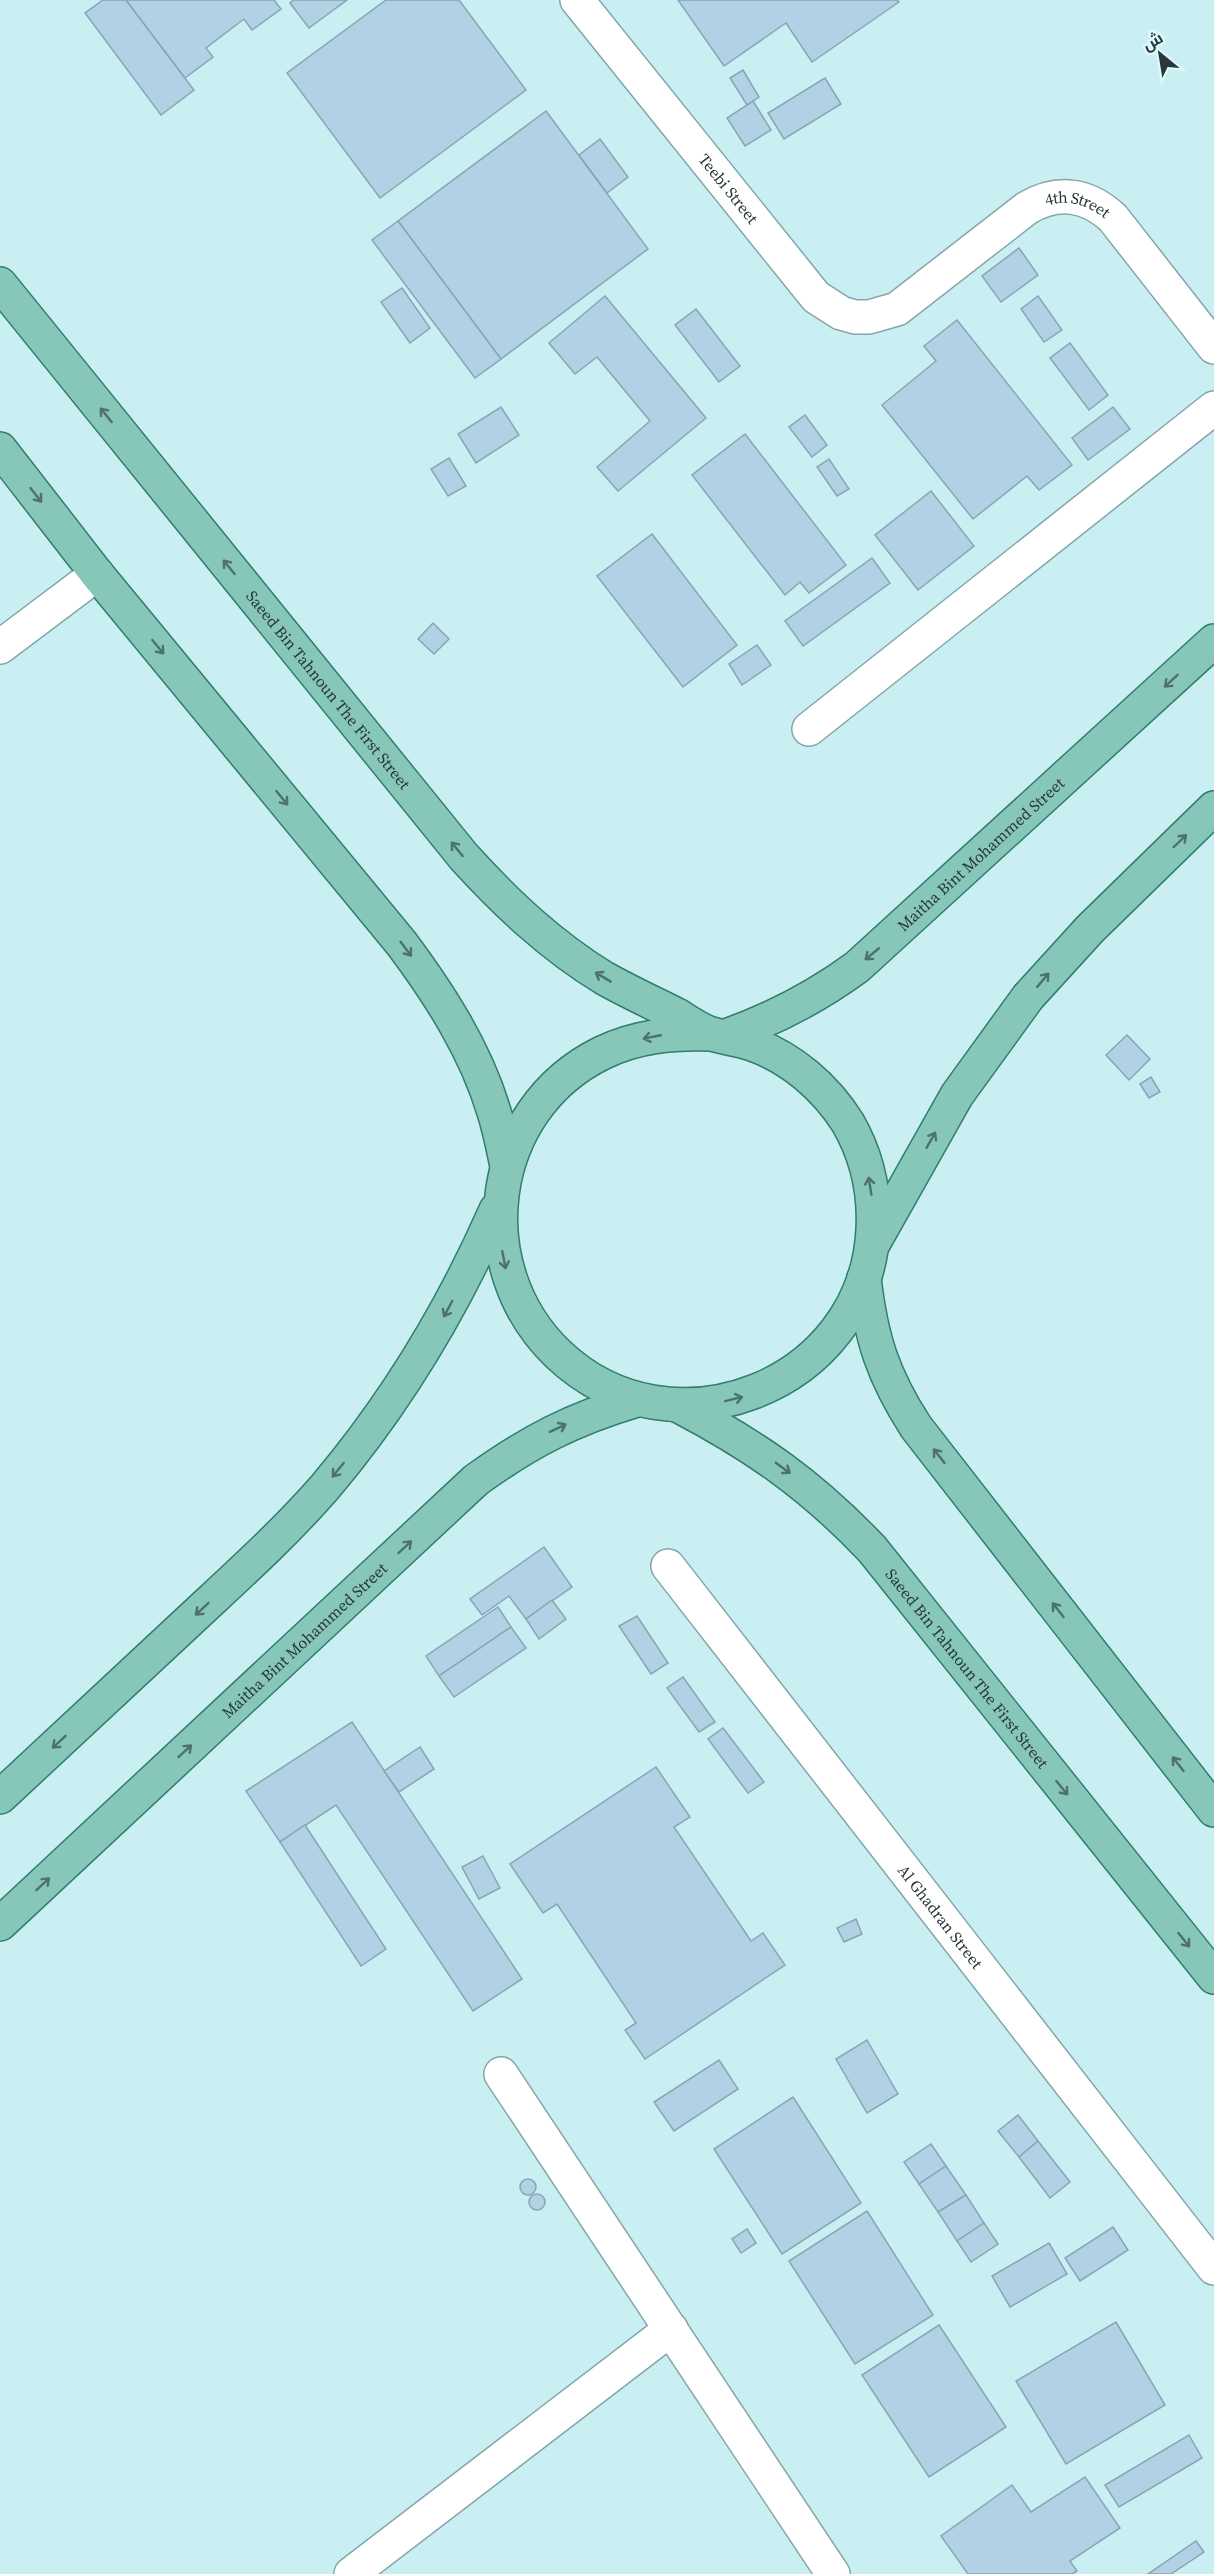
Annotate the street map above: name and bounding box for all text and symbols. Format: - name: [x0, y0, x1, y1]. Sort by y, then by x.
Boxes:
- north arrow: [1130, 24, 1190, 84]
- text: ش: [1138, 26, 1167, 56]
- street label: Teebi Street: [694, 149, 764, 229]
- street label: 4th Street: [1042, 186, 1116, 223]
- one-way arrow: [100, 407, 113, 423]
- one-way arrow: [29, 487, 42, 503]
- one-way arrow: [222, 559, 235, 575]
- street label: Saeed Bin Tahnoun The First Street: [241, 586, 416, 794]
- one-way arrow: [151, 639, 165, 654]
- one-way arrow: [1164, 673, 1179, 687]
- street label: Maitha Bint Mohammed Street: [892, 772, 1069, 936]
- one-way arrow: [275, 790, 289, 805]
- one-way arrow: [1172, 834, 1187, 849]
- one-way arrow: [451, 841, 464, 857]
- one-way arrow: [399, 940, 412, 956]
- one-way arrow: [865, 947, 880, 961]
- one-way arrow: [595, 970, 612, 982]
- one-way arrow: [1036, 973, 1050, 988]
- one-way arrow: [643, 1032, 662, 1043]
- one-way arrow: [926, 1131, 937, 1149]
- one-way arrow: [865, 1176, 876, 1196]
- one-way arrow: [499, 1250, 510, 1270]
- one-way arrow: [442, 1300, 453, 1318]
- one-way arrow: [724, 1393, 743, 1405]
- one-way arrow: [549, 1422, 567, 1433]
- one-way arrow: [932, 1448, 945, 1464]
- one-way arrow: [332, 1462, 345, 1478]
- one-way arrow: [774, 1462, 790, 1474]
- one-way arrow: [397, 1539, 412, 1554]
- street label: Maitha Bint Mohammed Street: [217, 1557, 392, 1723]
- street label: Saeed Bin Tahnoun The First Street: [881, 1564, 1054, 1773]
- one-way arrow: [194, 1602, 209, 1616]
- one-way arrow: [1052, 1602, 1065, 1618]
- one-way arrow: [52, 1735, 67, 1749]
- one-way arrow: [178, 1744, 193, 1758]
- one-way arrow: [1172, 1756, 1185, 1772]
- one-way arrow: [1056, 1779, 1069, 1795]
- street label: Al Ghadran Street: [893, 1860, 989, 1974]
- one-way arrow: [35, 1877, 50, 1891]
- one-way arrow: [1178, 1932, 1191, 1948]

